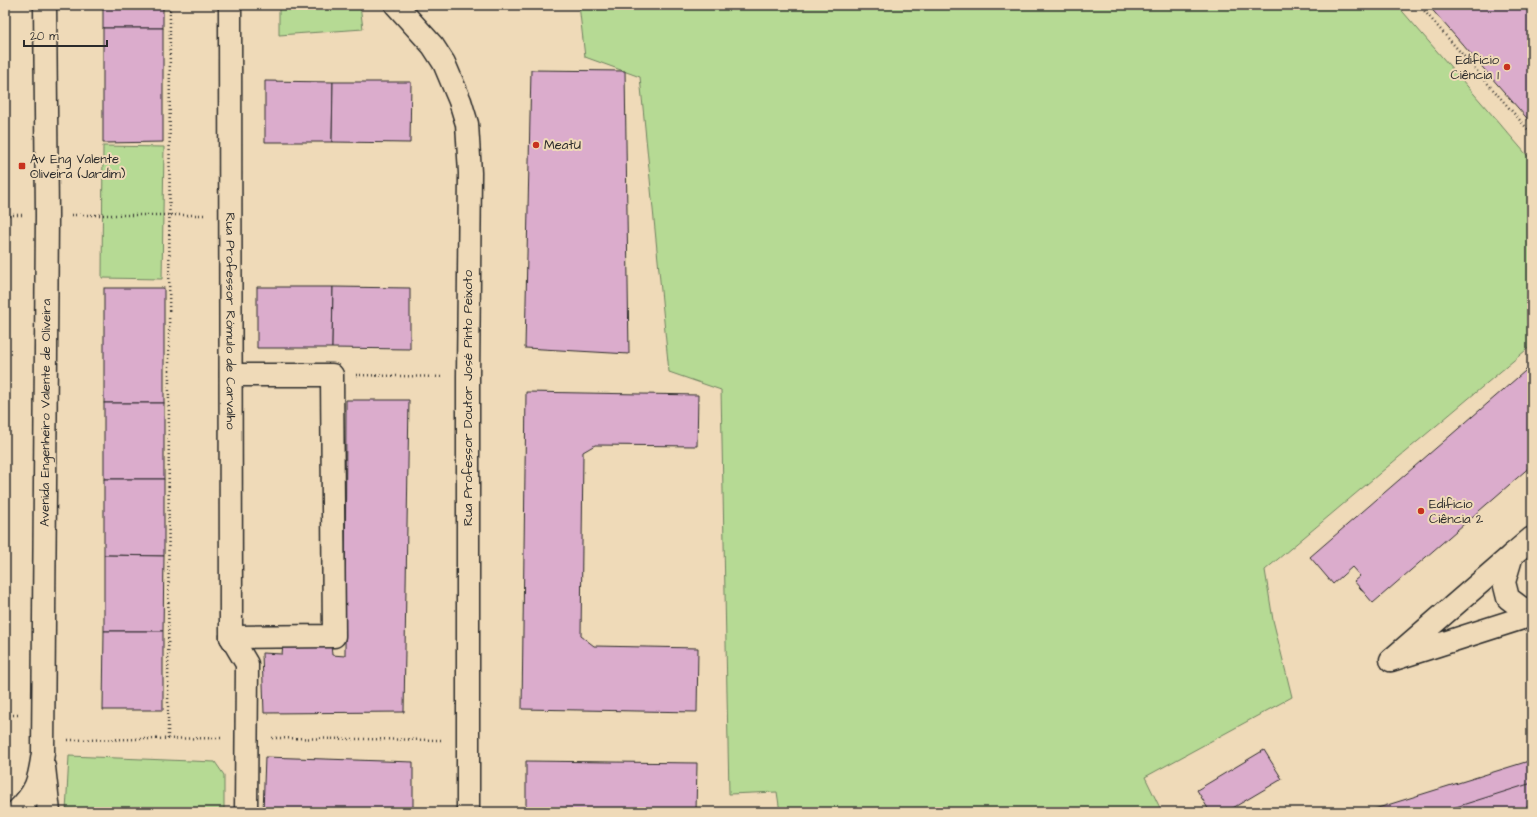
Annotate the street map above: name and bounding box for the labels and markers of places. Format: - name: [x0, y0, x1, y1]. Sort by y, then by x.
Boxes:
- place label: Edificio Ciência 1: [1451, 51, 1500, 84]
- marker: Edificio Ciência 1: [1502, 62, 1512, 72]
- place label: MeatU: [544, 136, 581, 154]
- marker: MeatU: [531, 140, 541, 150]
- place label: Av Eng Valente Oliveira (Jardim): [30, 150, 126, 183]
- marker: Av Eng Valente Oliveira (Jardim): [17, 161, 27, 171]
- place label: Edificio Ciência 2: [1429, 495, 1484, 528]
- marker: Edificio Ciência 2: [1416, 506, 1426, 516]

